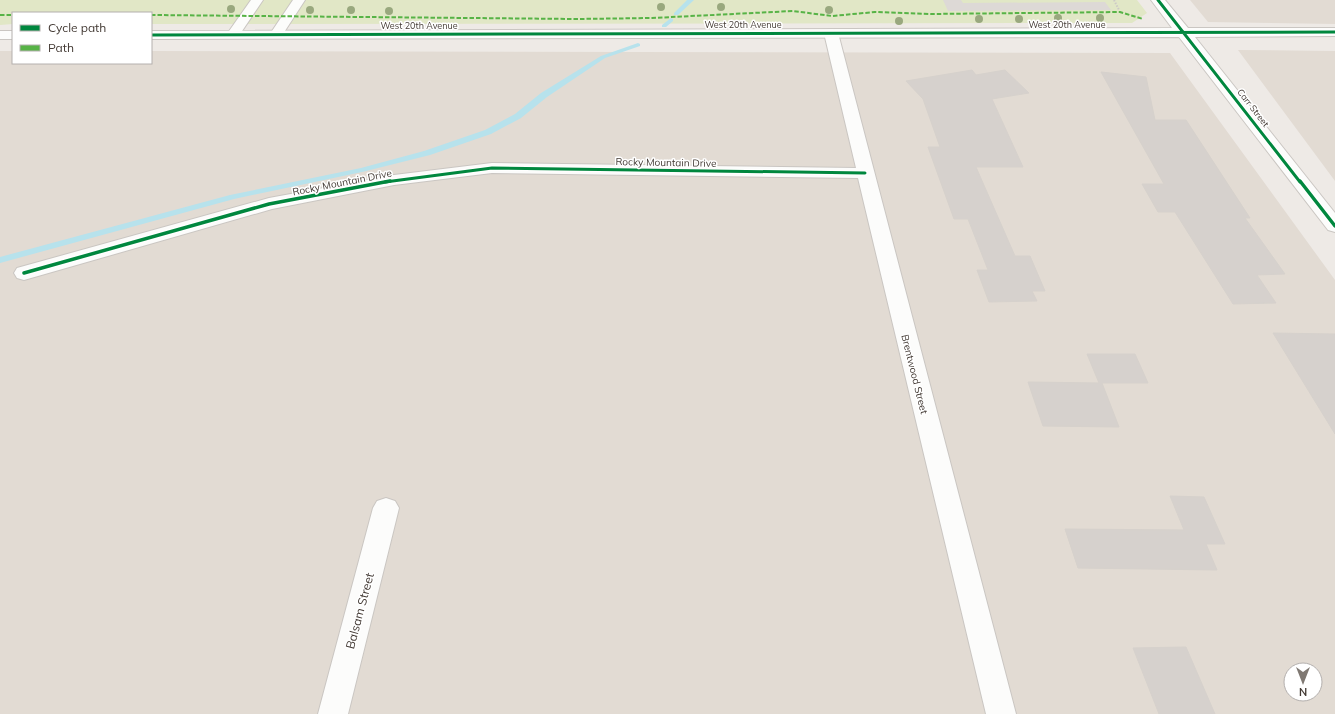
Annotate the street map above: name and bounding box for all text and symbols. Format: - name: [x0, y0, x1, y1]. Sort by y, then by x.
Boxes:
- legend: [12, 12, 152, 64]
- street label: West 20th Avenue: [704, 19, 782, 30]
- street label: West 20th Avenue: [1028, 19, 1106, 30]
- text: Cycle path: [48, 20, 106, 35]
- street label: West 20th Avenue: [380, 20, 458, 31]
- text: Path: [48, 40, 74, 55]
- street label: Carr Street: [1235, 87, 1272, 129]
- street label: Rocky Mountain Drive: [615, 155, 717, 170]
- street label: Rocky Mountain Drive: [291, 166, 393, 198]
- street label: Brentwood Street: [898, 333, 931, 416]
- street label: Balsam Street: [342, 571, 377, 651]
- north arrow: [1283, 662, 1323, 702]
- text: N: [1299, 685, 1307, 699]

